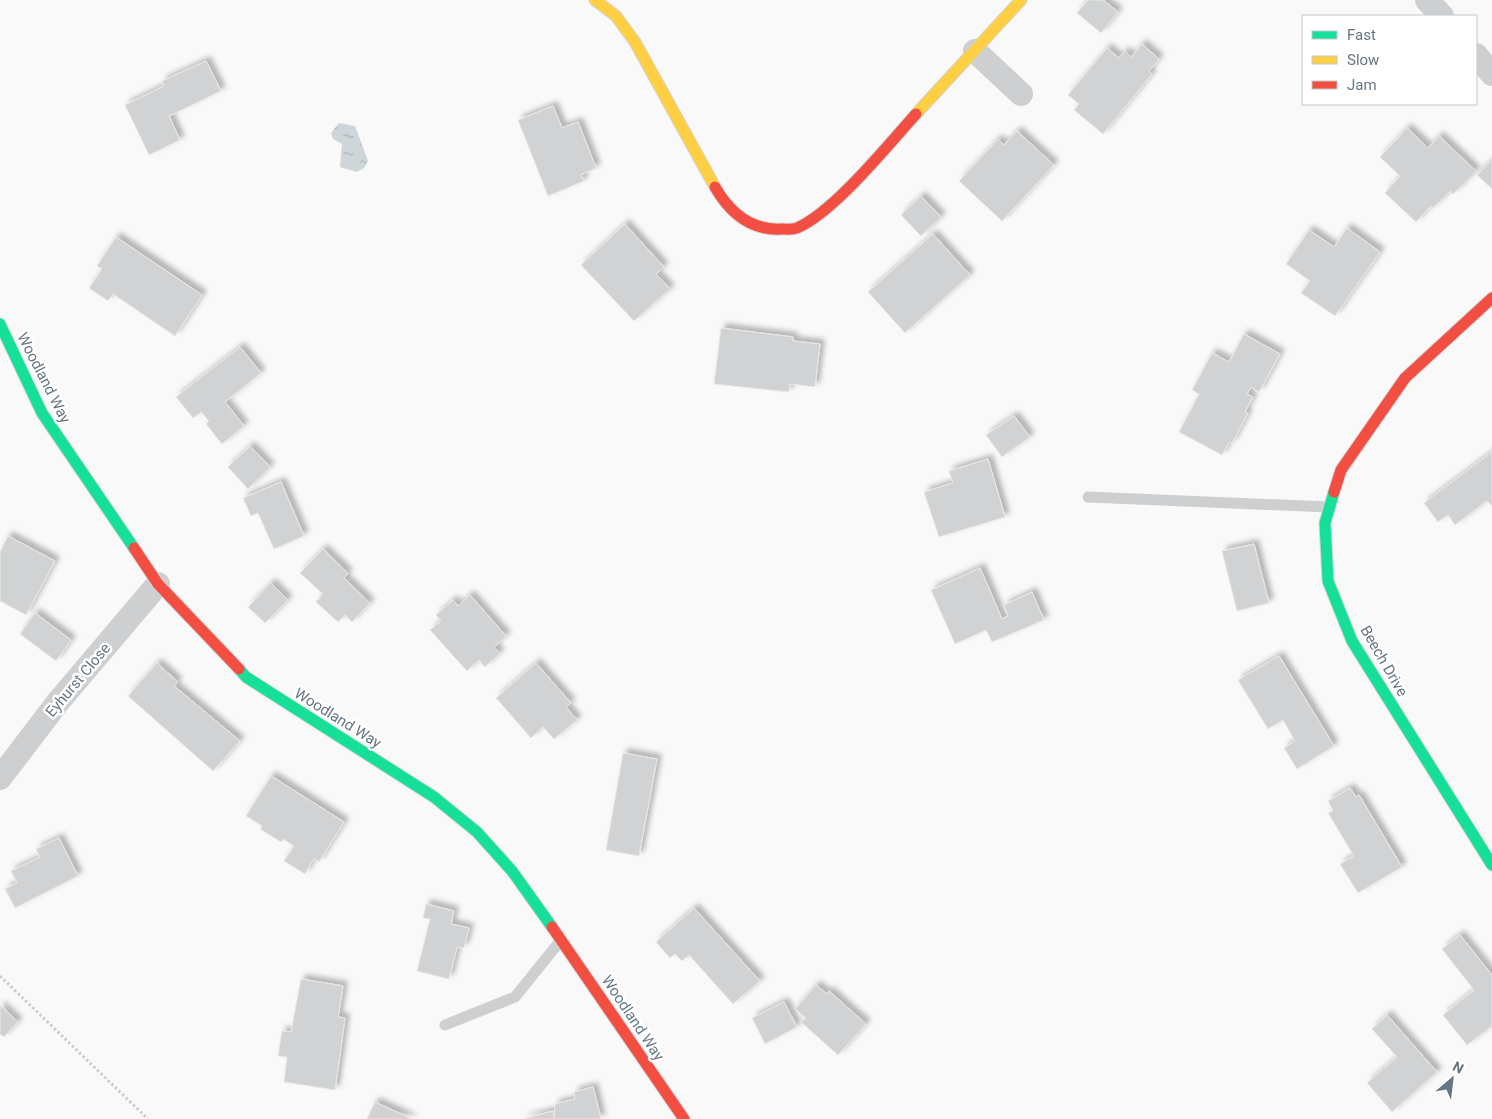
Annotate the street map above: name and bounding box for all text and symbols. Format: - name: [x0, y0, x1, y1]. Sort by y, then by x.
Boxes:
- legend: [1302, 15, 1477, 105]
- text: Fast: [1347, 26, 1376, 44]
- text: Slow: [1347, 51, 1379, 69]
- text: Jam: [1347, 76, 1377, 94]
- street label: Woodland Way: [13, 330, 75, 426]
- street label: Beech Drive: [1357, 622, 1412, 700]
- street label: Eyhurst Close: [42, 639, 114, 721]
- street label: Woodland Way: [291, 684, 385, 752]
- street label: Woodland Way: [598, 972, 668, 1064]
- north arrow: [1427, 1054, 1477, 1104]
- text: N: [1450, 1058, 1466, 1077]

